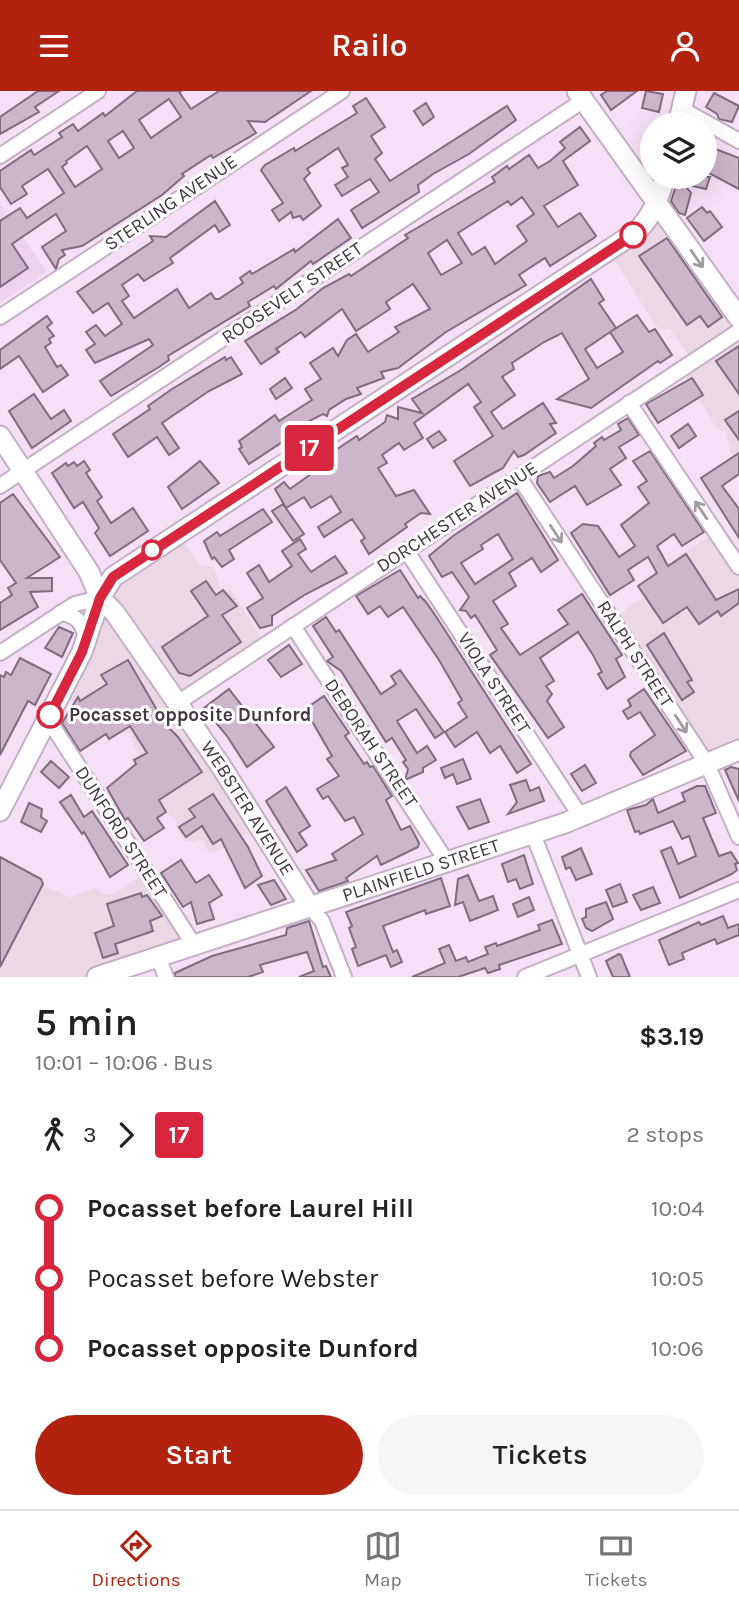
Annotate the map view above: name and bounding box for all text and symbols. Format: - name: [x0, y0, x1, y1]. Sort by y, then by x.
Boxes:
- icon: menu: [35, 27, 73, 65]
- text: Railo: [331, 27, 408, 64]
- icon: person: [666, 27, 704, 65]
- map controls: [640, 112, 717, 189]
- button: layers: [640, 112, 717, 189]
- street label: STERLING AVENUE: [101, 151, 241, 255]
- unlabelled marker: [620, 222, 646, 248]
- street label: ROOSEVELT STREET: [217, 237, 367, 348]
- one-way arrow: [690, 249, 704, 268]
- line badge: 17: [278, 425, 340, 471]
- text: 17: [299, 434, 319, 462]
- street label: DORCHESTER AVENUE: [373, 457, 541, 577]
- one-way arrow: [694, 501, 708, 520]
- one-way arrow: [550, 523, 564, 543]
- unlabelled marker: [142, 540, 162, 560]
- street label: RALPH STREET: [592, 597, 678, 712]
- street label: VIOLA STREET: [453, 628, 535, 738]
- street label: DEBORAH STREET: [320, 674, 422, 812]
- marker: Pocasset opposite Dunford: [37, 702, 63, 728]
- place label: Pocasset opposite Dunford: [69, 704, 311, 726]
- one-way arrow: [674, 714, 689, 733]
- street label: WEBSTER AVENUE: [196, 737, 298, 880]
- street label: DUNFORD STREET: [70, 762, 172, 902]
- street label: PLAINFIELD STREET: [340, 834, 503, 907]
- text: 5 min: [35, 1000, 138, 1045]
- text: $3.19: [639, 1021, 704, 1052]
- text: 10:01 – 10:06 · Bus: [35, 1049, 213, 1076]
- icon: walk: [35, 1116, 73, 1154]
- icon: forward: [107, 1116, 145, 1154]
- text: 3: [83, 1121, 97, 1148]
- text: 17: [169, 1121, 189, 1149]
- text: 2 stops: [626, 1121, 704, 1148]
- text: Pocasset before Laurel Hill: [87, 1193, 414, 1224]
- text: 10:04: [651, 1195, 704, 1222]
- text: Pocasset before Webster: [87, 1263, 378, 1294]
- text: 10:05: [651, 1265, 704, 1292]
- text: Pocasset opposite Dunford: [87, 1333, 419, 1364]
- text: 10:06: [651, 1335, 704, 1362]
- button: Start: [35, 1415, 363, 1495]
- button: Tickets: [377, 1415, 704, 1495]
- tab: Directions: [92, 1527, 181, 1591]
- tab: Map: [364, 1527, 402, 1591]
- tab: Tickets: [585, 1527, 647, 1591]

